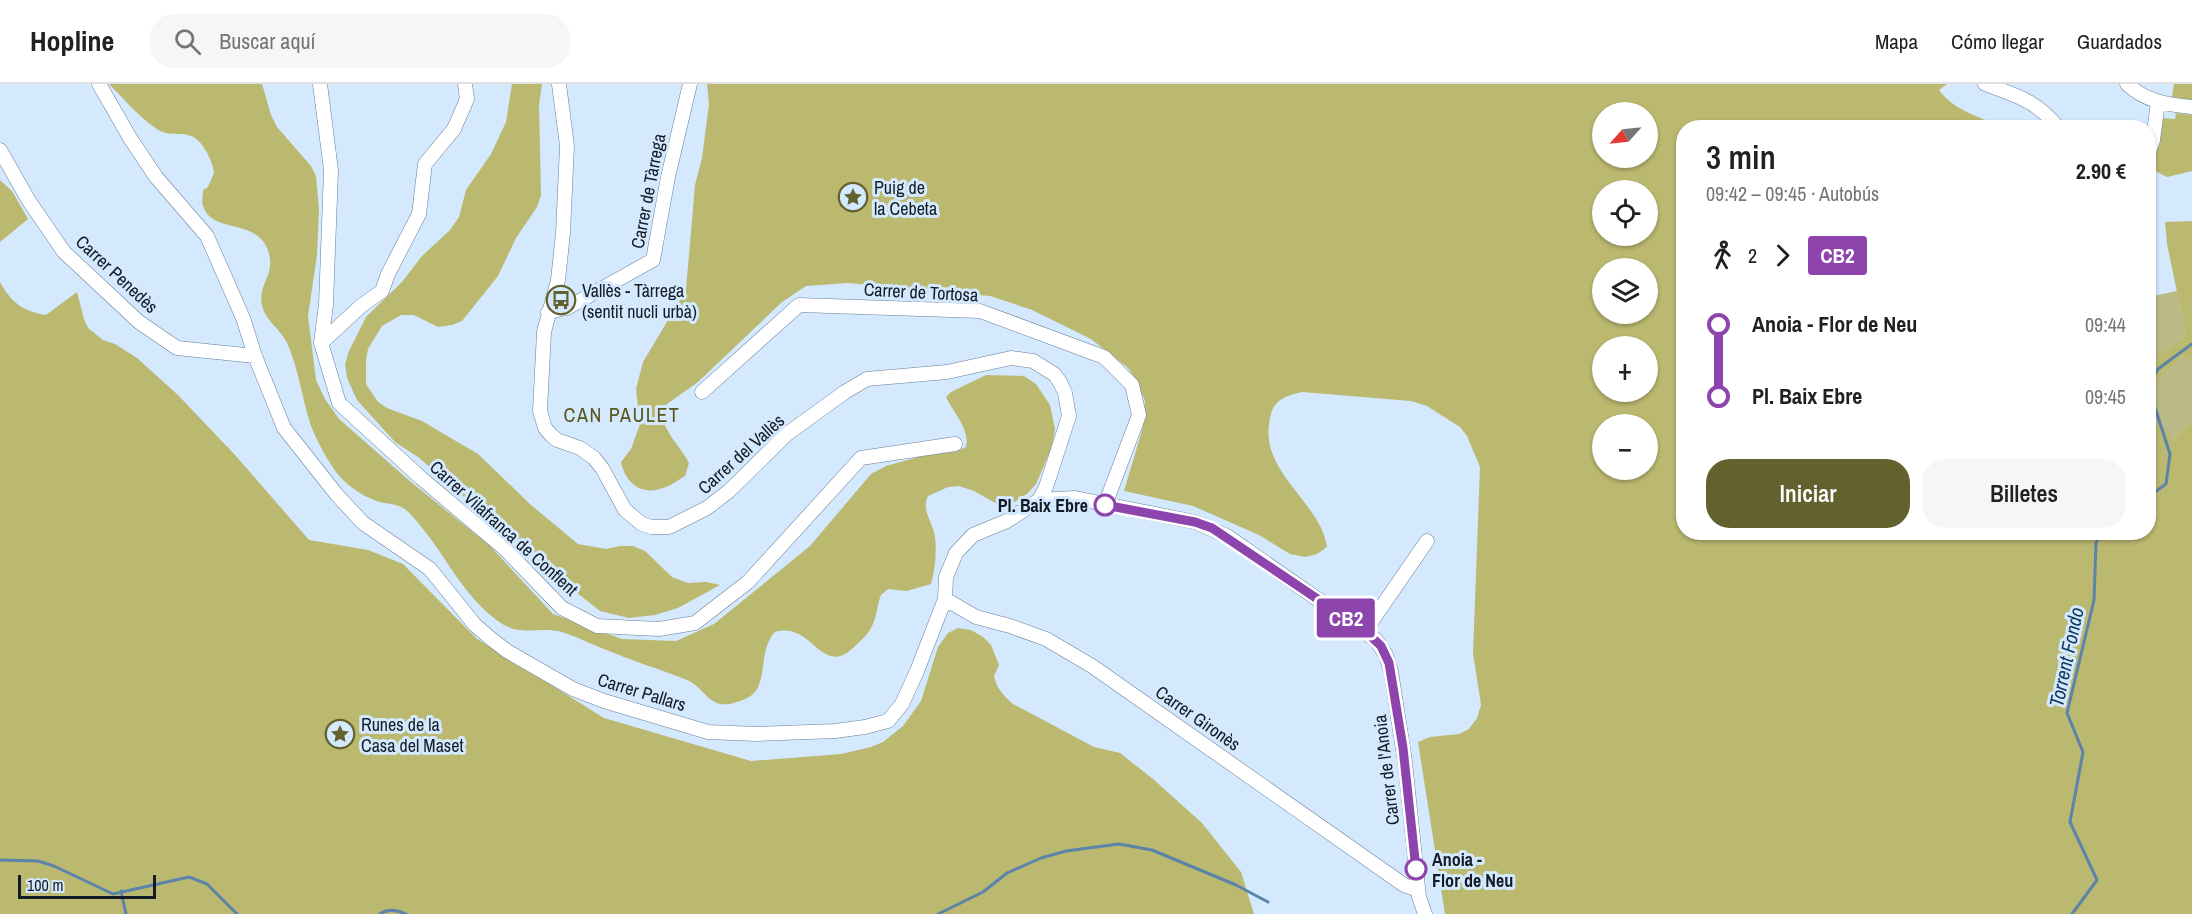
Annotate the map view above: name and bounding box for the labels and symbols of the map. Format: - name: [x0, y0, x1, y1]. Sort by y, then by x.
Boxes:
- north arrow: [1592, 102, 1658, 168]
- street label: Carrer de Tàrrega: [625, 131, 671, 251]
- place label: Puig de la Cebeta: [874, 175, 937, 221]
- place icon: Puig de la Cebeta: [837, 181, 869, 213]
- street label: Carrer Penedès: [70, 229, 164, 319]
- street label: Carrer de Tortosa: [863, 277, 979, 307]
- place label: Vallès - Tàrrega (sentit nucli urbà): [582, 278, 697, 324]
- bus stop icon: Vallès - Tàrrega (sentit nucli urbà): [545, 284, 577, 316]
- district label: CAN PAULET: [564, 401, 680, 428]
- street label: Carrer del Vallès: [692, 408, 790, 500]
- street label: Carrer Vilafranca de Conflent: [424, 455, 584, 601]
- place label: Pl. Baix Ebre: [998, 493, 1088, 518]
- marker: Pl. Baix Ebre: [1094, 494, 1116, 516]
- line badge: CB2: [1312, 598, 1380, 638]
- water label: Torrent Fondo: [2042, 605, 2090, 709]
- street label: Carrer Pallars: [595, 667, 689, 717]
- street label: Carrer Gironès: [1151, 680, 1245, 756]
- place label: Runes de la Casa del Maset: [361, 712, 464, 758]
- street label: Carrer de l'Anoia: [1367, 713, 1405, 827]
- place icon: Runes de la Casa del Maset: [324, 718, 356, 750]
- place label: Anoia - Flor de Neu: [1432, 847, 1513, 893]
- marker: Anoia - Flor de Neu: [1405, 858, 1427, 880]
- scale bar: [18, 872, 156, 900]

